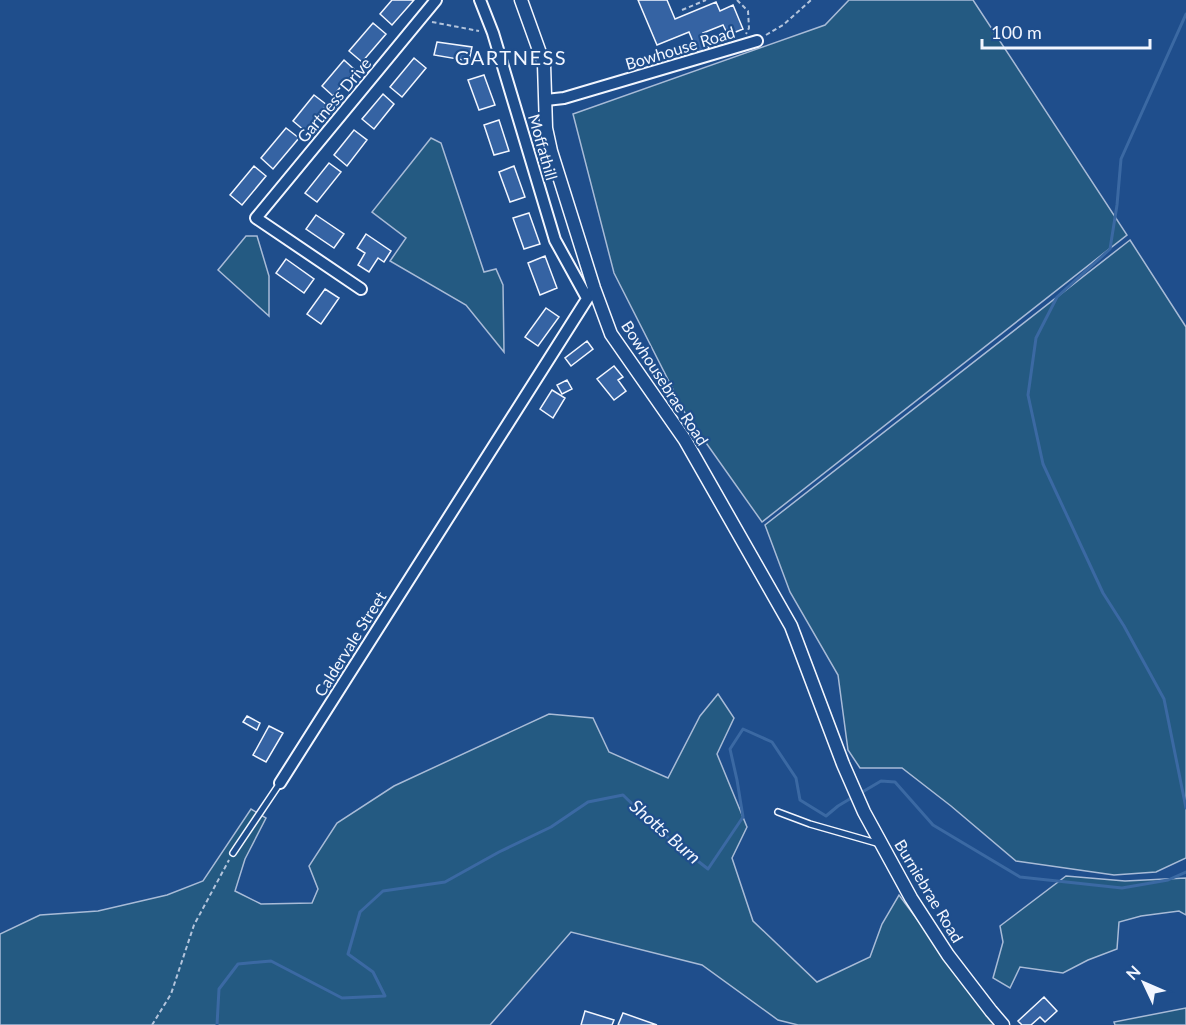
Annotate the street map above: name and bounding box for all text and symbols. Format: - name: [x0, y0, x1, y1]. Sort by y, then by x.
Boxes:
- scale bar: [982, 12, 1150, 50]
- text: 100 m: [991, 21, 1042, 43]
- street label: Bowhouse Road: [623, 22, 737, 73]
- district label: GARTNESS: [455, 45, 567, 69]
- street label: Gartness Drive: [293, 53, 375, 146]
- street label: Moffathill: [525, 112, 562, 182]
- street label: Bowhousebrae Road: [618, 317, 713, 449]
- street label: Caldervale Street: [310, 588, 390, 700]
- water label: Shotts Burn: [626, 794, 706, 868]
- street label: Burniebrae Road: [891, 836, 968, 946]
- north arrow: [1114, 953, 1174, 1013]
- text: N: [1122, 961, 1144, 983]

